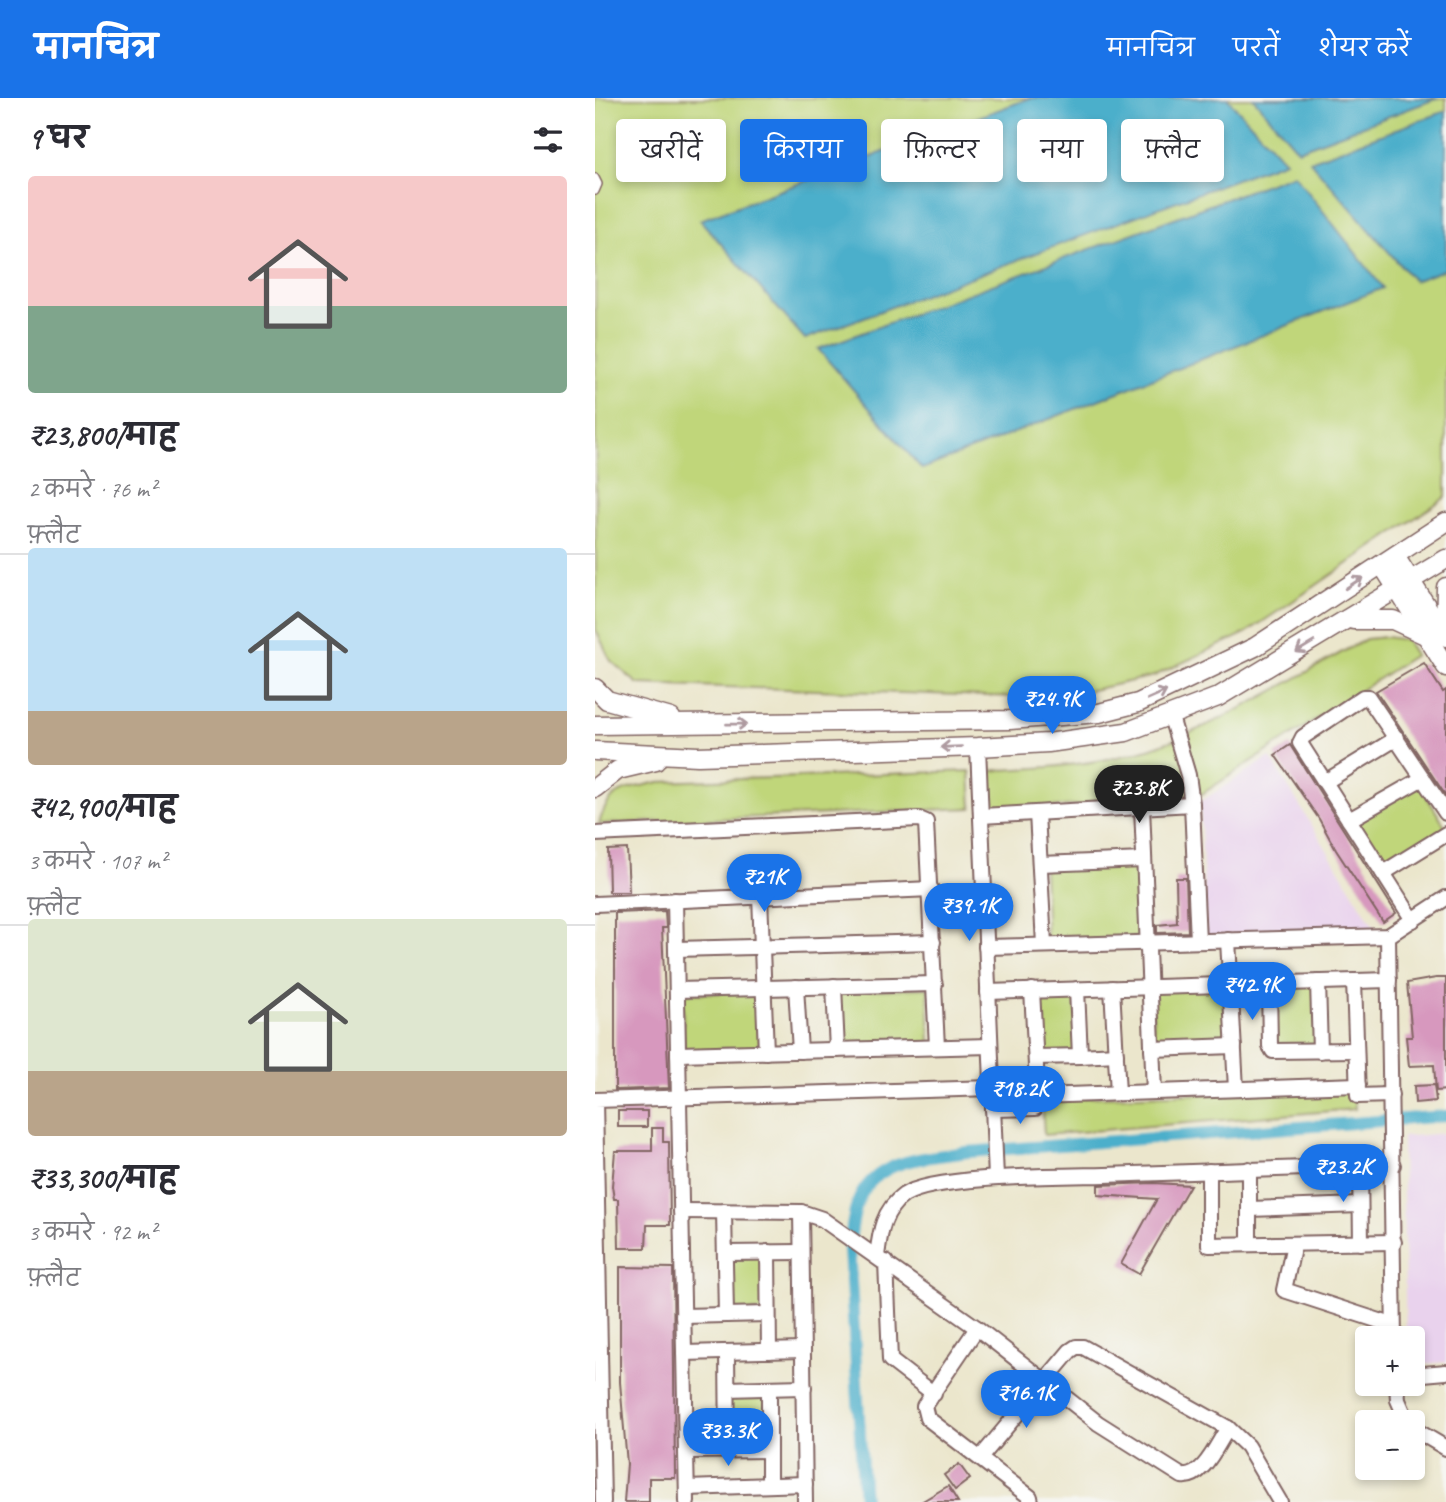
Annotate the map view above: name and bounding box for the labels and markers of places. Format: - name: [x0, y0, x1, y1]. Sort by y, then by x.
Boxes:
- pin: ₹24.9K: [995, 676, 1109, 736]
- pin: ₹23.8K: [1082, 766, 1196, 825]
- pin: ₹21K: [723, 854, 805, 914]
- pin: ₹39.1K: [912, 884, 1026, 943]
- pin: ₹42.9K: [1195, 962, 1309, 1022]
- pin: ₹18.2K: [963, 1066, 1077, 1126]
- pin: ₹23.2K: [1286, 1144, 1400, 1204]
- pin: ₹16.1K: [969, 1370, 1083, 1430]
- pin: ₹33.3K: [671, 1408, 785, 1468]

